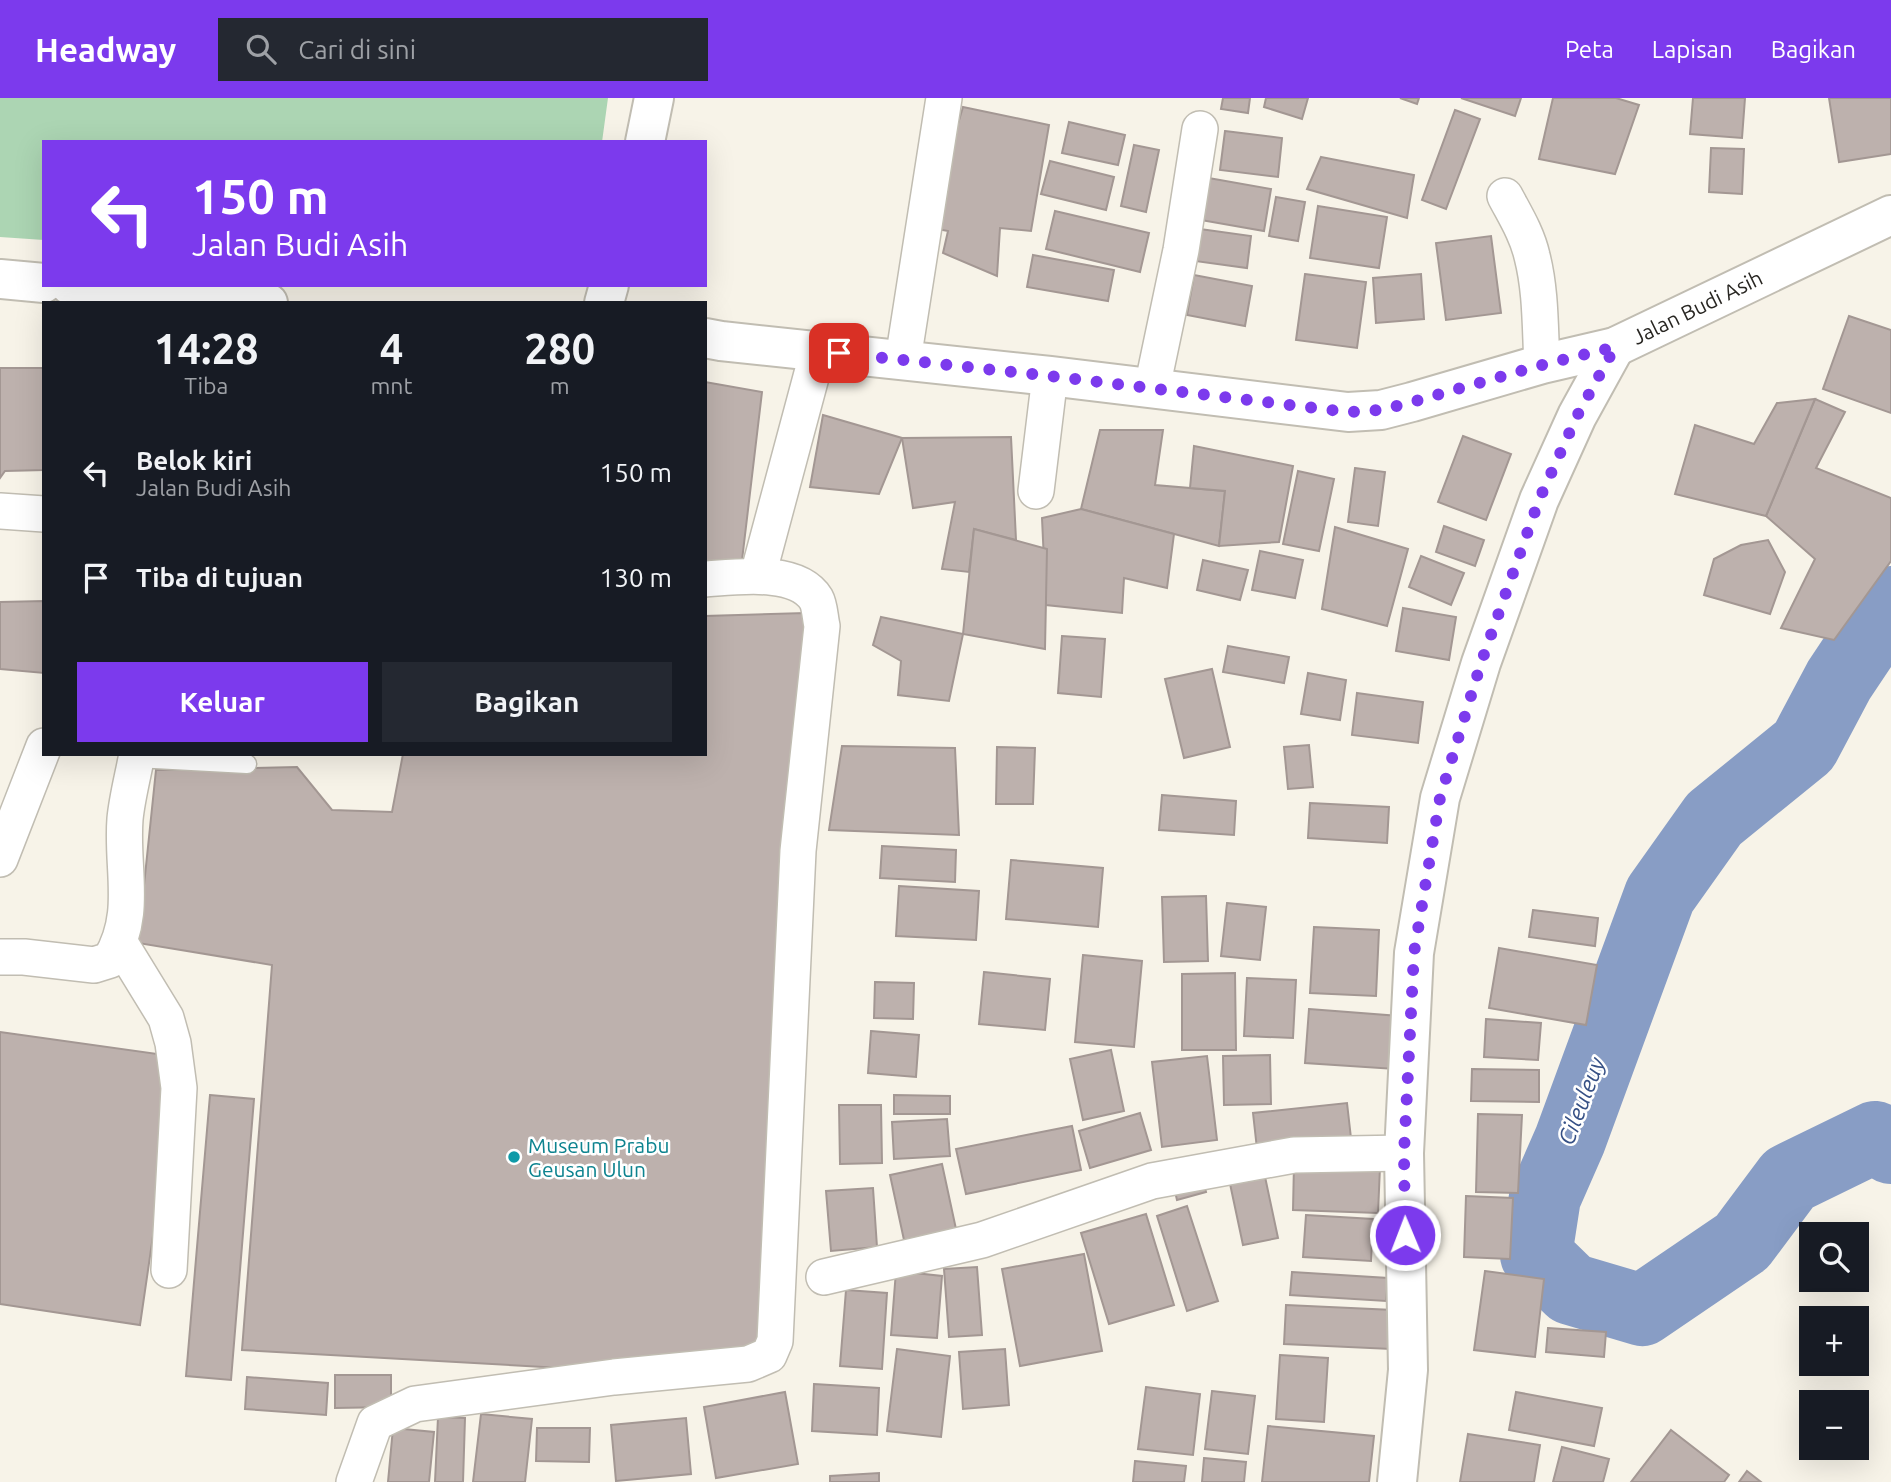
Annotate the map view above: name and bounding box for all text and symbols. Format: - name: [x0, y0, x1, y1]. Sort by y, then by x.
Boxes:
- search box: [218, 18, 708, 81]
- icon: search: [242, 30, 280, 68]
- text: Headway: [35, 31, 176, 68]
- text: Cari di sini: [298, 35, 416, 64]
- text: Peta: [1565, 36, 1614, 63]
- text: Lapisan: [1652, 36, 1733, 63]
- text: Bagikan: [1771, 36, 1856, 63]
- icon: left: [77, 168, 168, 259]
- text: 150 m: [192, 168, 329, 223]
- text: Jalan Budi Asih: [192, 226, 408, 262]
- street label: Jalan Budi Asih: [1628, 265, 1766, 349]
- pin: [809, 323, 869, 383]
- text: 14:28: [154, 325, 259, 372]
- text: 4: [380, 325, 403, 372]
- text: 280: [524, 325, 595, 372]
- icon: arrive: [820, 334, 858, 372]
- text: Tiba: [184, 373, 228, 398]
- text: mnt: [370, 373, 413, 398]
- text: m: [550, 373, 570, 398]
- text: Belok kiri: [136, 446, 252, 475]
- icon: left: [77, 454, 115, 492]
- text: 150 m: [600, 458, 672, 487]
- text: Jalan Budi Asih: [136, 475, 291, 500]
- icon: arrive: [77, 559, 115, 597]
- text: Tiba di tujuan: [136, 563, 303, 592]
- text: 130 m: [600, 563, 672, 592]
- button: Keluar: [77, 662, 368, 742]
- button: Bagikan: [382, 662, 672, 742]
- water label: Cileuleuy: [1553, 1053, 1609, 1148]
- place label: Museum Prabu Geusan Ulun: [528, 1133, 669, 1181]
- marker: Museum Prabu Geusan Ulun: [506, 1149, 522, 1165]
- position arrow: [1368, 1198, 1442, 1272]
- map controls: [1799, 1222, 1869, 1460]
- button: search: [1799, 1222, 1869, 1292]
- button: +: [1799, 1306, 1869, 1376]
- button: −: [1799, 1390, 1869, 1460]

